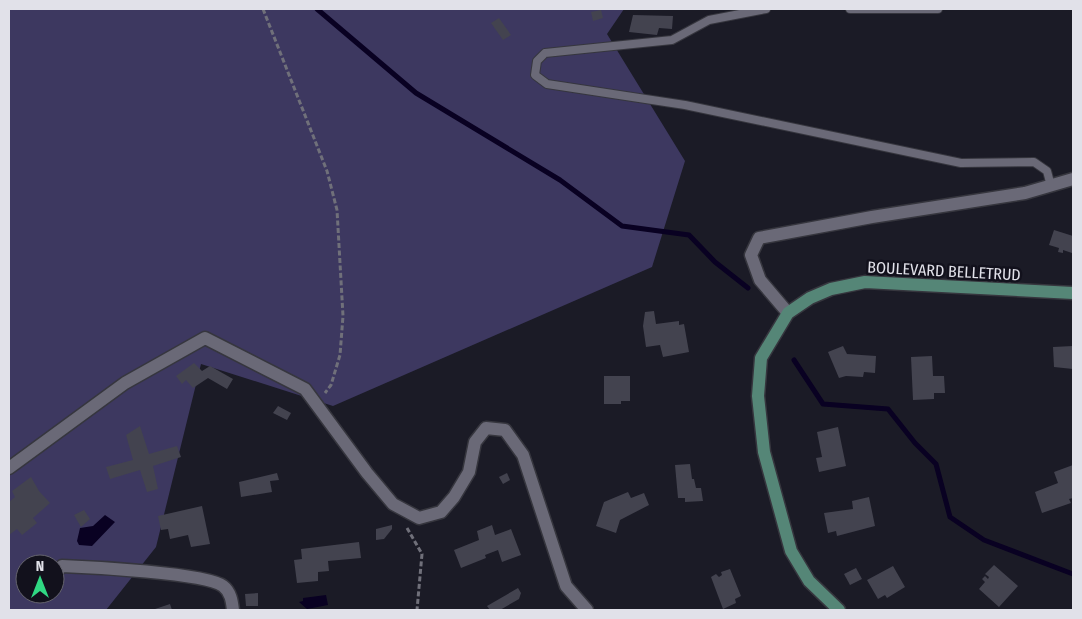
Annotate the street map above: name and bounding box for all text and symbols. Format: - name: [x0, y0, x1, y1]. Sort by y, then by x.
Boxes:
- street label: BOULEVARD BELLETRUD: [867, 257, 1021, 285]
- north arrow: [15, 554, 65, 604]
- text: N: [36, 558, 44, 575]

